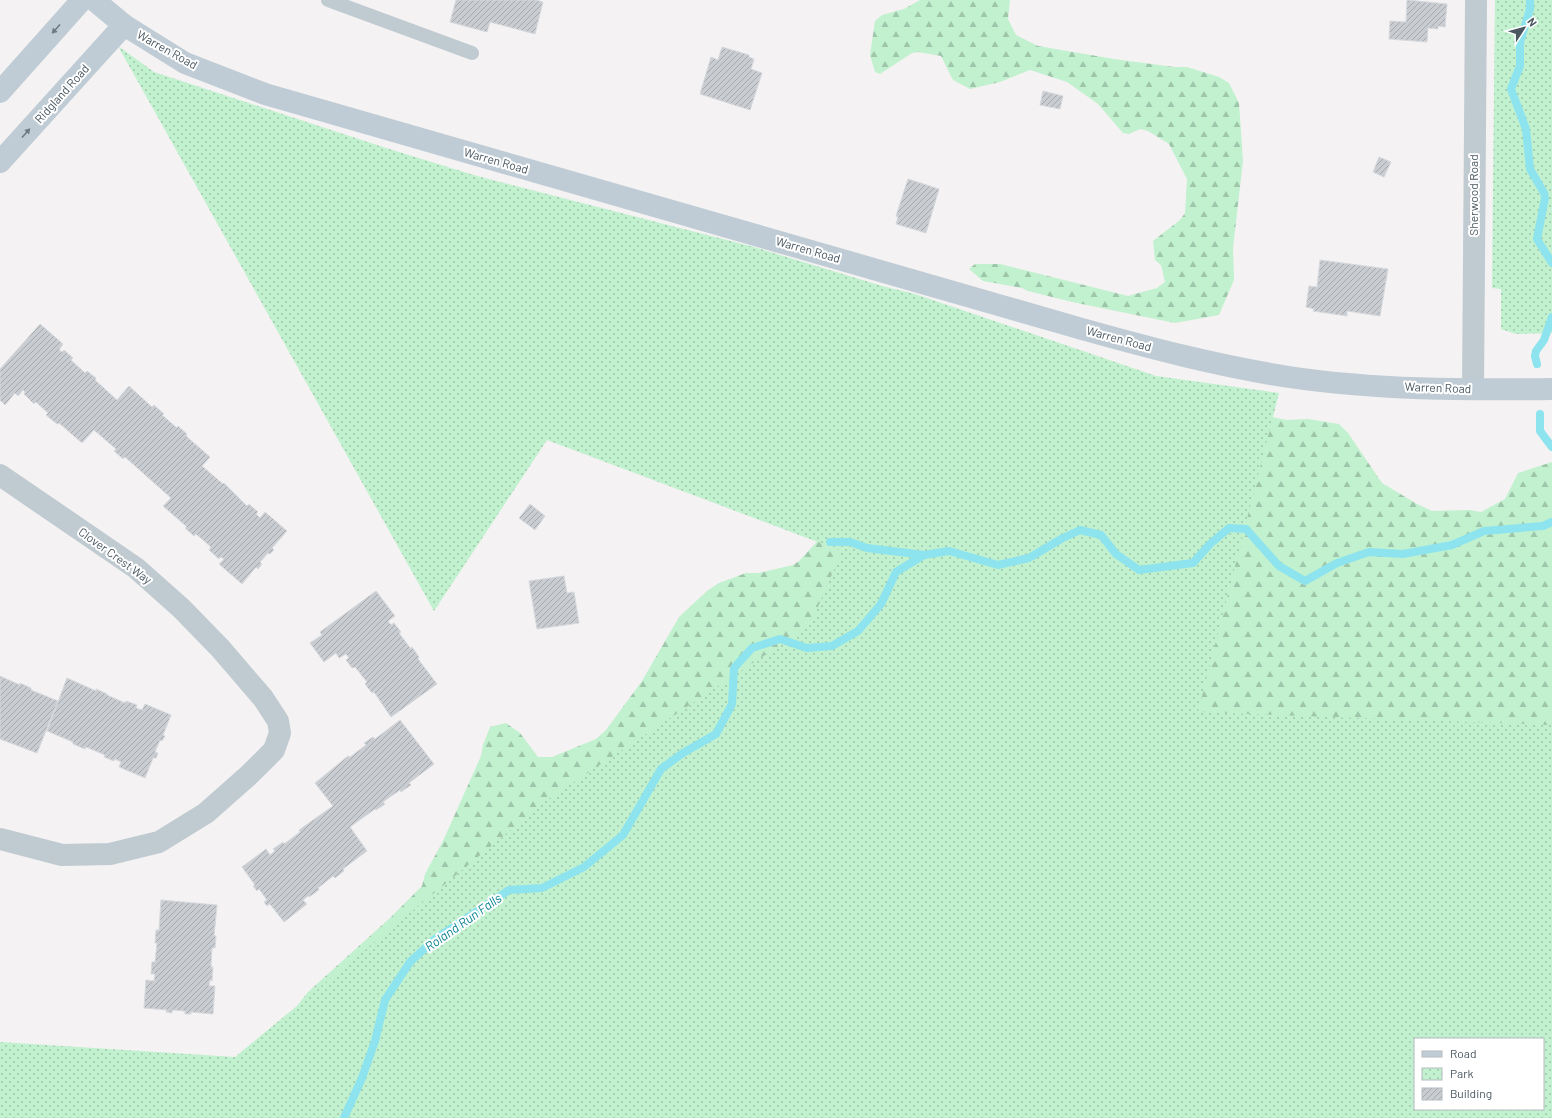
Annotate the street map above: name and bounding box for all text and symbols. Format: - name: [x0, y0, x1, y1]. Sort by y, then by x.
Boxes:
- north arrow: [1504, 8, 1544, 48]
- text: N: [1525, 15, 1540, 29]
- one-way arrow: [51, 24, 60, 34]
- street label: Warren Road: [135, 27, 200, 71]
- street label: Ridgland Road: [31, 61, 91, 126]
- one-way arrow: [22, 128, 31, 139]
- street label: Warren Road: [462, 144, 530, 176]
- street label: Sherwood Road: [1466, 154, 1480, 236]
- street label: Warren Road: [774, 233, 842, 265]
- street label: Warren Road: [1085, 323, 1153, 353]
- street label: Warren Road: [1405, 379, 1472, 395]
- street label: Clover Crest Way: [76, 524, 155, 587]
- water label: Roland Run Falls: [422, 890, 504, 954]
- legend: [1414, 1038, 1544, 1110]
- text: Road: [1450, 1046, 1477, 1060]
- text: Park: [1450, 1066, 1474, 1080]
- text: Building: [1450, 1086, 1492, 1100]

